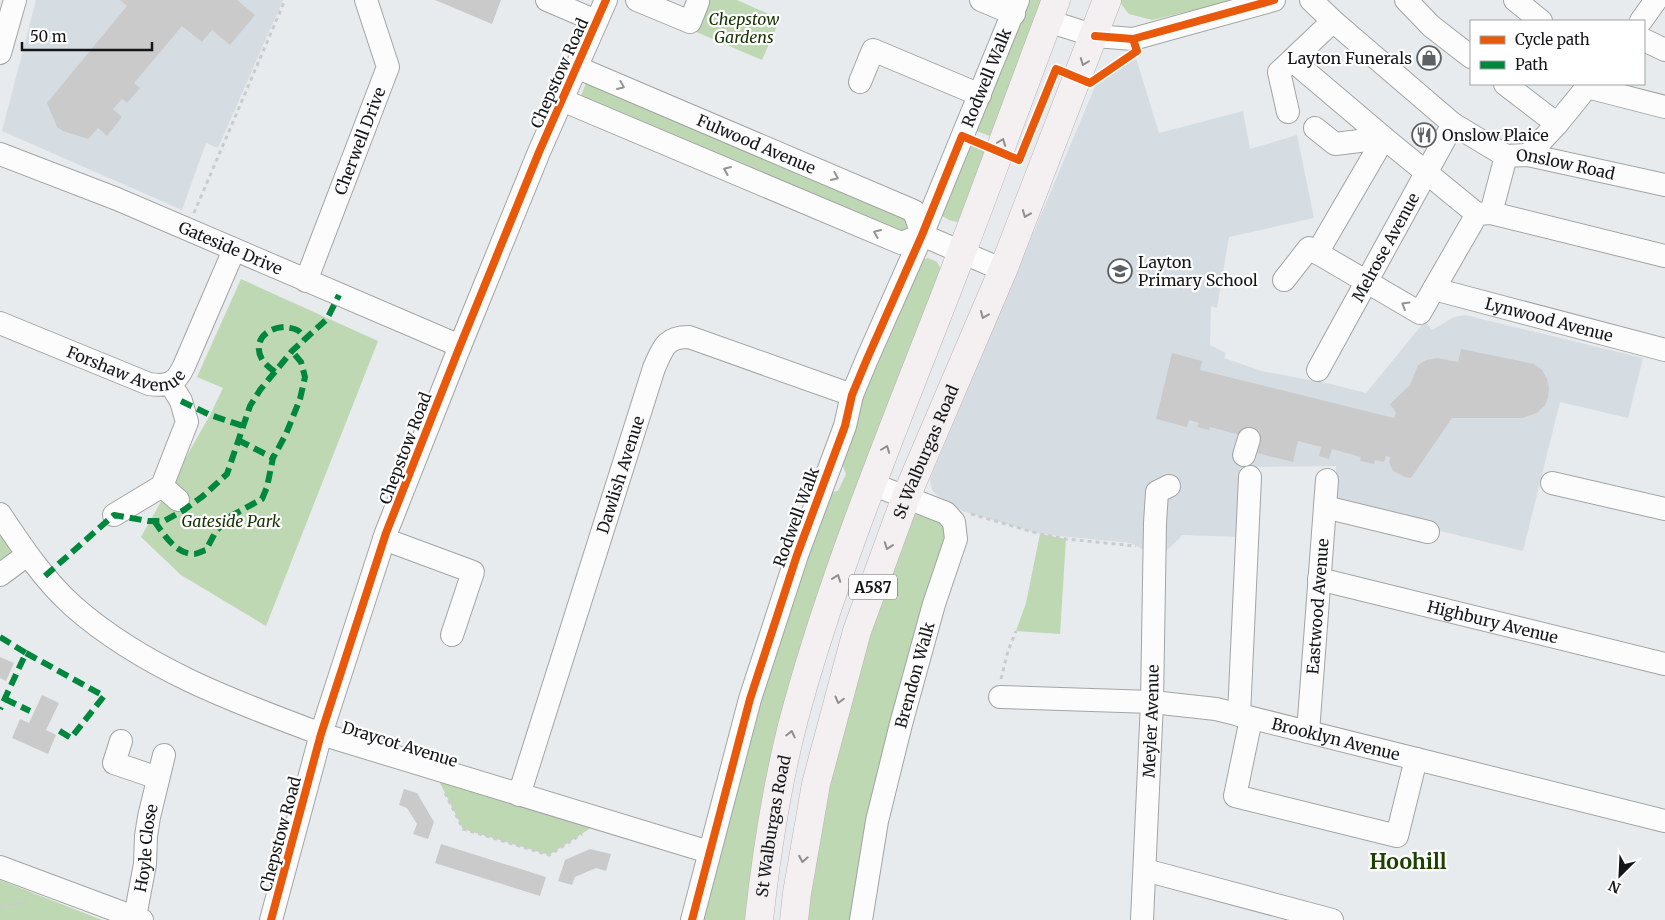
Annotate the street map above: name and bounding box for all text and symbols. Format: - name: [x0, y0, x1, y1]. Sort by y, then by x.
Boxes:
- park label: Chepstow Gardens: [709, 9, 779, 47]
- street label: Chepstow Road: [526, 15, 592, 131]
- scale bar: [22, 20, 152, 52]
- legend: [1470, 20, 1645, 85]
- street label: Rodwell Walk: [957, 24, 1016, 130]
- text: 50 m: [30, 27, 67, 46]
- text: Cycle path: [1515, 30, 1590, 49]
- shop icon: Layton Funerals: [1416, 45, 1442, 71]
- place label: Layton Funerals: [1287, 48, 1412, 68]
- text: Path: [1515, 55, 1548, 74]
- one-way arrow: [1080, 57, 1090, 66]
- one-way arrow: [616, 80, 625, 91]
- street label: Cherwell Drive: [330, 84, 389, 198]
- street label: Fulwood Avenue: [694, 110, 819, 178]
- restaurant icon: Onslow Plaice: [1411, 122, 1437, 148]
- place label: Onslow Plaice: [1442, 125, 1549, 145]
- one-way arrow: [996, 138, 1007, 147]
- street label: Onslow Road: [1516, 145, 1617, 184]
- one-way arrow: [723, 165, 732, 176]
- one-way arrow: [830, 171, 839, 182]
- street label: Melrose Avenue: [1347, 189, 1423, 305]
- one-way arrow: [1021, 209, 1032, 218]
- street label: Gateside Drive: [176, 217, 286, 279]
- one-way arrow: [873, 229, 882, 240]
- place label: Layton Primary School: [1138, 252, 1258, 290]
- school or university icon: Layton Primary School: [1107, 258, 1133, 284]
- street label: Lynwood Avenue: [1483, 293, 1615, 346]
- one-way arrow: [1402, 301, 1411, 311]
- one-way arrow: [980, 310, 990, 319]
- street label: Forshaw Avenue: [64, 341, 190, 395]
- street label: St Walburgas Road: [889, 382, 963, 522]
- street label: Chepstow Road: [374, 389, 436, 507]
- street label: Dawlish Avenue: [592, 413, 648, 536]
- one-way arrow: [880, 445, 890, 454]
- street label: Rodwell Walk: [769, 463, 824, 570]
- park label: Gateside Park: [181, 511, 281, 531]
- street label: Eastwood Avenue: [1302, 538, 1333, 675]
- one-way arrow: [884, 541, 894, 550]
- road number: A587: [849, 574, 897, 600]
- one-way arrow: [831, 575, 841, 583]
- street label: Highbury Avenue: [1425, 596, 1560, 647]
- street label: Brendon Walk: [890, 619, 939, 730]
- street label: Meyler Avenue: [1139, 664, 1163, 778]
- one-way arrow: [834, 696, 844, 704]
- street label: Brooklyn Avenue: [1270, 713, 1402, 764]
- street label: Draycot Avenue: [340, 717, 460, 771]
- one-way arrow: [785, 730, 796, 739]
- street label: St Walburgas Road: [752, 753, 795, 898]
- street label: Chepstow Road: [255, 774, 305, 894]
- street label: Hoyle Close: [130, 802, 162, 894]
- district label: Hoohill: [1369, 848, 1447, 875]
- north arrow: [1595, 850, 1645, 900]
- one-way arrow: [798, 854, 808, 863]
- text: N: [1606, 876, 1623, 897]

